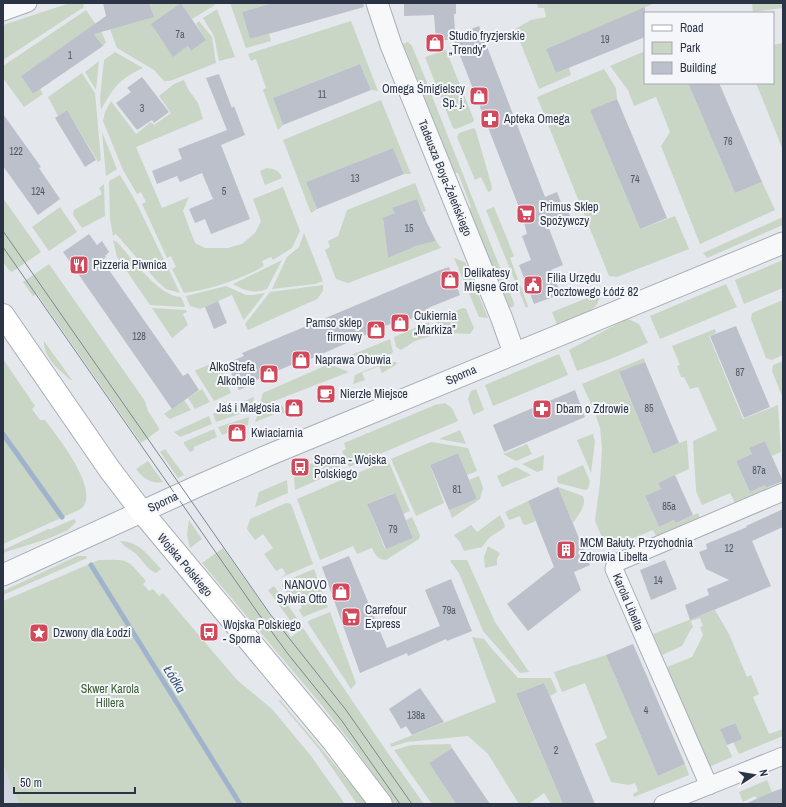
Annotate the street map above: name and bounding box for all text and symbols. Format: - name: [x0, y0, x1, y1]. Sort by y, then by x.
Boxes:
- legend: [644, 12, 774, 84]
- text: Road: [680, 20, 704, 36]
- house number: 7a: [175, 28, 185, 41]
- place label: Studio fryzjerskie „Trendy”: [449, 28, 525, 58]
- shop icon: Studio fryzjerskie „Trendy”: [424, 32, 446, 54]
- house number: 19: [600, 33, 610, 46]
- text: Park: [680, 40, 700, 56]
- house number: 1: [68, 49, 73, 62]
- text: Building: [680, 60, 717, 76]
- place label: Omega Śmigielscy Sp. j.: [382, 81, 465, 111]
- shop icon: Omega Śmigielscy Sp. j.: [468, 85, 490, 107]
- house number: 11: [318, 88, 327, 101]
- house number: 3: [140, 102, 145, 115]
- pharmacy icon: Apteka Omega: [479, 108, 501, 130]
- place label: Apteka Omega: [503, 111, 570, 127]
- street label: Tadeusza Boya-Żeleńskiego: [414, 117, 476, 239]
- house number: 76: [723, 135, 733, 148]
- house number: 122: [9, 145, 23, 158]
- house number: 13: [350, 172, 360, 185]
- house number: 74: [630, 173, 640, 186]
- house number: 124: [31, 185, 45, 198]
- house number: 5: [222, 185, 227, 198]
- place label: Primus Sklep Spożywczy: [540, 199, 599, 229]
- supermarket icon: Primus Sklep Spożywczy: [515, 203, 537, 225]
- house number: 15: [404, 222, 414, 235]
- restaurant icon: Pizzeria Piwnica: [68, 254, 90, 276]
- place label: Pizzeria Piwnica: [93, 257, 167, 273]
- place label: Delikatesy Mięsne Grot: [464, 265, 518, 295]
- shop icon: Delikatesy Mięsne Grot: [439, 269, 461, 291]
- place label: Filia Urzędu Pocztowego Łódź 82: [547, 270, 638, 300]
- public building icon: Filia Urzędu Pocztowego Łódź 82: [522, 274, 544, 296]
- place label: Cukiernia „Markiza”: [414, 308, 457, 338]
- shop icon: Cukiernia „Markiza”: [389, 312, 411, 334]
- place label: Pamso sklep firmowy: [306, 315, 362, 345]
- shop icon: Pamso sklep firmowy: [365, 319, 387, 341]
- house number: 128: [132, 330, 146, 343]
- shop icon: Naprawa Obuwia: [290, 349, 312, 371]
- place label: Naprawa Obuwia: [315, 352, 392, 368]
- place label: AlkoStrefa Alkohole: [209, 359, 256, 389]
- street label: Sporna: [443, 361, 479, 389]
- shop icon: AlkoStrefa Alkohole: [258, 363, 280, 385]
- house number: 87: [735, 366, 745, 379]
- cafe icon: Nierzłe Miejsce: [315, 383, 337, 405]
- place label: Nierzłe Miejsce: [340, 386, 408, 402]
- shop icon: Jaś i Małgosia: [283, 397, 305, 419]
- pharmacy icon: Dbam o Zdrowie: [531, 398, 553, 420]
- place label: Jaś i Małgosia: [217, 400, 281, 416]
- place label: Dbam o Zdrowie: [556, 401, 629, 417]
- house number: 85: [644, 402, 654, 415]
- shop icon: Kwiaciarnia: [226, 422, 248, 444]
- place label: Kwiaciarnia: [251, 425, 303, 441]
- place label: Sporna - Wojska Polskiego: [314, 452, 387, 482]
- bus stop icon: Sporna - Wojska Polskiego: [289, 456, 311, 478]
- house number: 87a: [752, 464, 766, 477]
- house number: 81: [452, 483, 462, 496]
- street label: Sporna: [145, 488, 181, 516]
- house number: 85a: [662, 500, 676, 513]
- house number: 79: [388, 523, 398, 536]
- street label: Wojska Polskiego: [154, 530, 216, 600]
- place label: MCM Bałuty. Przychodnia Zdrowia Libelta: [580, 535, 694, 565]
- building icon: MCM Bałuty. Przychodnia Zdrowia Libelta: [555, 539, 577, 561]
- house number: 12: [724, 542, 734, 555]
- street label: Karola Libelta: [609, 571, 647, 634]
- house number: 14: [653, 574, 663, 587]
- place label: NANOVO Sylwia Otto: [277, 577, 327, 607]
- shop icon: NANOVO Sylwia Otto: [330, 581, 352, 603]
- place label: Carrefour Express: [365, 602, 407, 632]
- house number: 79a: [442, 604, 456, 617]
- supermarket icon: Carrefour Express: [340, 606, 362, 628]
- place label: Wojska Polskiego - Sporna: [223, 617, 301, 647]
- bus stop icon: Wojska Polskiego - Sporna: [198, 621, 220, 643]
- place icon: Dzwony dla Łodzi: [28, 622, 50, 644]
- place label: Dzwony dla Łodzi: [53, 625, 131, 641]
- water label: Łódka: [159, 662, 190, 696]
- park label: Skwer Karola Hillera: [81, 681, 140, 711]
- house number: 4: [644, 704, 649, 717]
- house number: 138a: [407, 709, 426, 722]
- house number: 2: [554, 744, 559, 757]
- north arrow: [734, 755, 774, 795]
- text: N: [756, 768, 771, 778]
- scale bar: [14, 769, 135, 795]
- text: 50 m: [20, 775, 42, 791]

